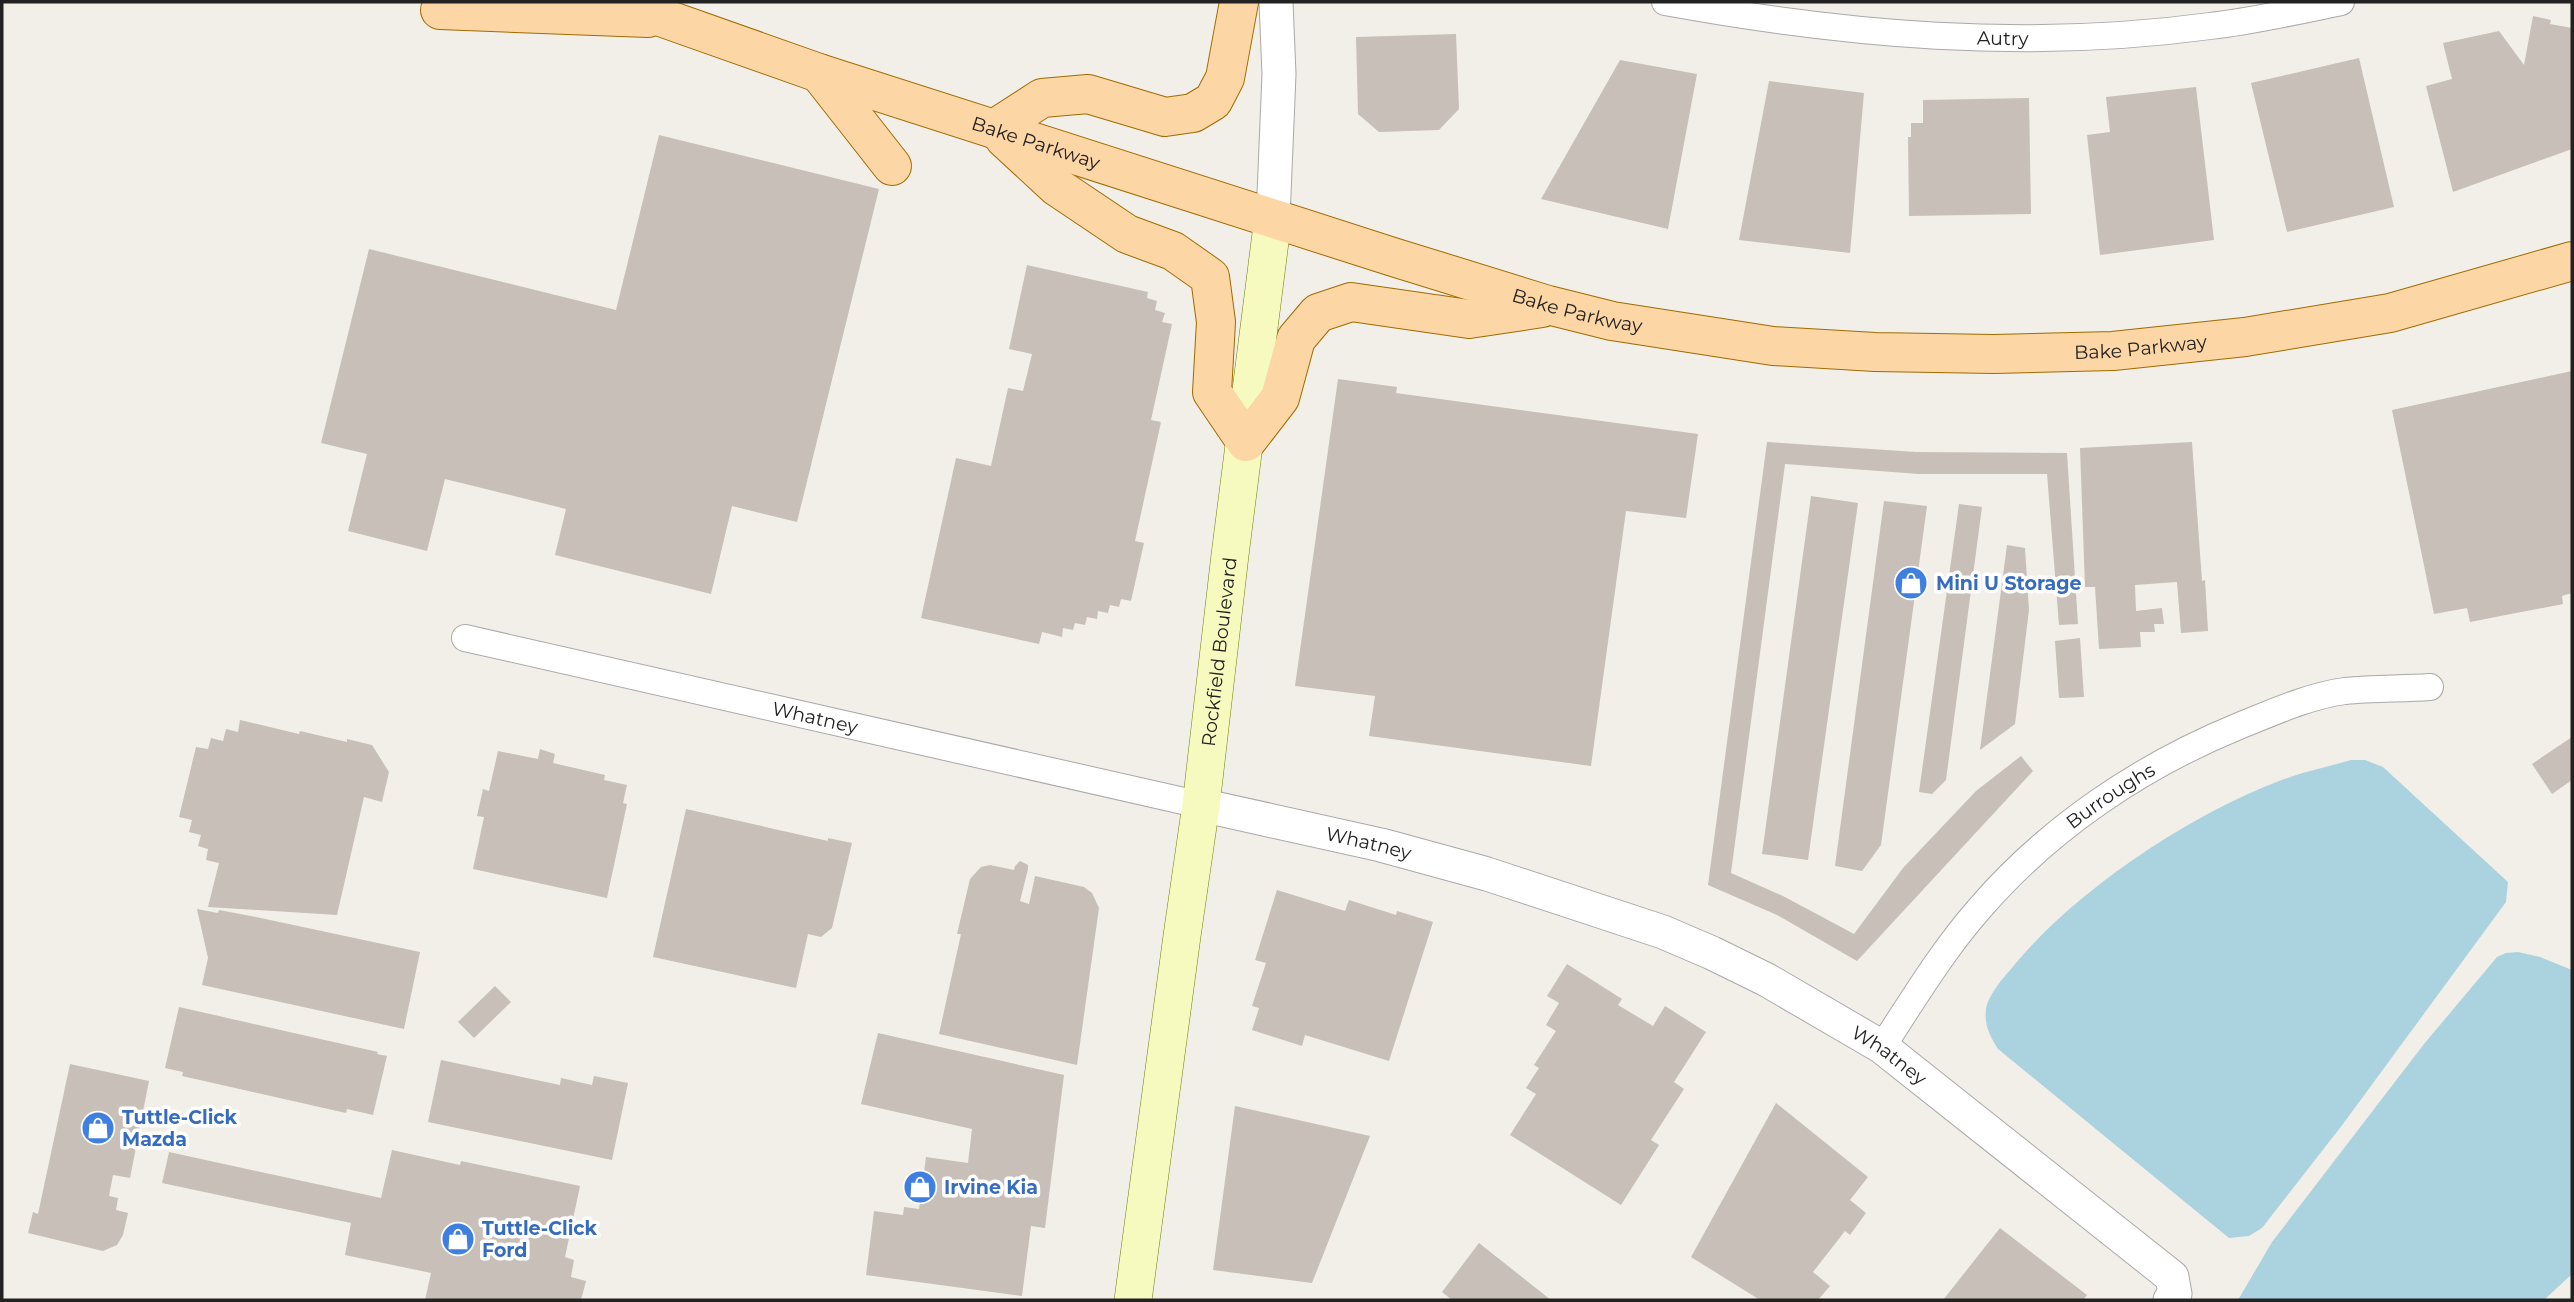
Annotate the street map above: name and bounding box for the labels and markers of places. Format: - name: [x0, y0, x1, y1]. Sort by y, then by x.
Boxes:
- shop icon: Mini U Storage: [1892, 564, 1930, 602]
- place label: Mini U Storage: [1936, 572, 2082, 595]
- place label: Tuttle-Click Mazda: [122, 1106, 238, 1151]
- shop icon: Tuttle-Click Mazda: [79, 1109, 117, 1147]
- shop icon: Irvine Kia: [901, 1168, 939, 1206]
- place label: Irvine Kia: [944, 1176, 1038, 1199]
- place label: Tuttle-Click Ford: [482, 1217, 598, 1262]
- shop icon: Tuttle-Click Ford: [439, 1220, 477, 1258]

